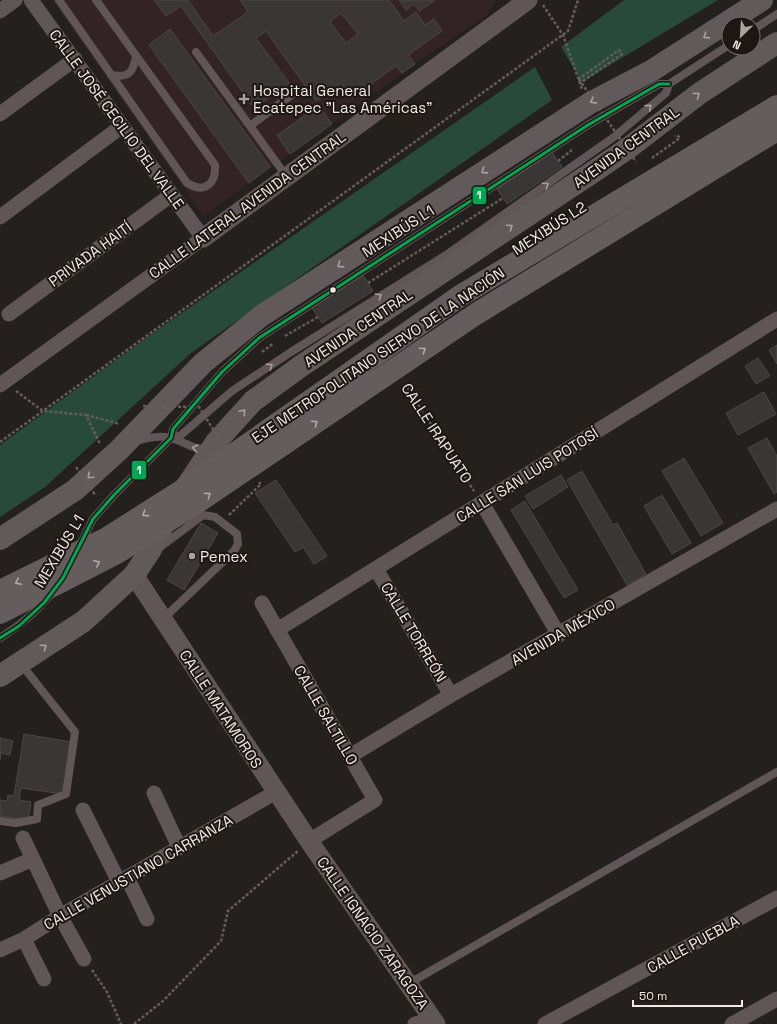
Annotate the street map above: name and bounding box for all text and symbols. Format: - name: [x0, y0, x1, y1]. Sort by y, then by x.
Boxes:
- north arrow: [721, 16, 761, 56]
- street label: CALLE JOSÉ CECILIO DEL VALLE: [45, 25, 189, 213]
- one-way arrow: [703, 31, 710, 39]
- text: N: [730, 37, 743, 53]
- place label: Hospital General Ecatepec "Las Américas": [253, 81, 432, 117]
- marker: Hospital General Ecatepec "Las Américas": [238, 93, 250, 105]
- one-way arrow: [692, 93, 699, 100]
- one-way arrow: [590, 96, 598, 104]
- street label: AVENIDA CENTRAL: [569, 102, 683, 192]
- one-way arrow: [645, 104, 652, 111]
- street label: CALLE LATERAL AVENIDA CENTRAL: [145, 127, 349, 283]
- one-way arrow: [481, 166, 488, 174]
- one-way arrow: [541, 183, 548, 190]
- line badge: 1: [472, 186, 487, 205]
- text: 1: [477, 188, 482, 202]
- street label: MEXIBÚS L2: [508, 197, 590, 259]
- street label: MEXIBÚS L1: [358, 201, 438, 261]
- street label: PRIVADA HAITÍ: [45, 217, 136, 291]
- one-way arrow: [506, 225, 513, 232]
- one-way arrow: [337, 260, 344, 267]
- street label: EJE METROPOLITANO SIERVO DE LA NACIÓN: [248, 263, 508, 447]
- street label: AVENIDA CENTRAL: [300, 285, 416, 371]
- unlabelled marker: [328, 285, 338, 295]
- one-way arrow: [375, 294, 382, 301]
- one-way arrow: [419, 347, 426, 355]
- one-way arrow: [265, 364, 272, 371]
- street label: CALLE IRAPUATO: [398, 379, 476, 487]
- one-way arrow: [238, 410, 245, 417]
- one-way arrow: [311, 420, 318, 427]
- street label: CALLE SAN LUIS POTOSÍ: [452, 423, 602, 527]
- one-way arrow: [192, 444, 198, 452]
- line badge: 1: [131, 460, 147, 480]
- text: 1: [137, 463, 142, 477]
- one-way arrow: [87, 471, 95, 479]
- one-way arrow: [204, 493, 211, 500]
- one-way arrow: [142, 509, 149, 516]
- street label: MEXIBÚS L1: [30, 511, 88, 591]
- place label: Pemex: [200, 547, 248, 566]
- marker: Pemex: [187, 551, 197, 561]
- one-way arrow: [93, 561, 100, 568]
- one-way arrow: [15, 577, 22, 585]
- street label: CALLE TORREÓN: [377, 579, 451, 685]
- street label: AVENIDA MÉXICO: [507, 594, 619, 670]
- one-way arrow: [40, 645, 47, 652]
- street label: CALLE MATAMOROS: [176, 646, 266, 772]
- street label: CALLE SALTILLO: [290, 662, 362, 768]
- street label: CALLE VENUSTIANO CARRANZA: [40, 810, 236, 934]
- street label: CALLE IGNACIO ZARAGOZA: [313, 853, 433, 1014]
- street label: CALLE PUEBLA: [643, 911, 743, 977]
- scale bar: [633, 982, 742, 1008]
- text: 50 m: [639, 988, 667, 1004]

